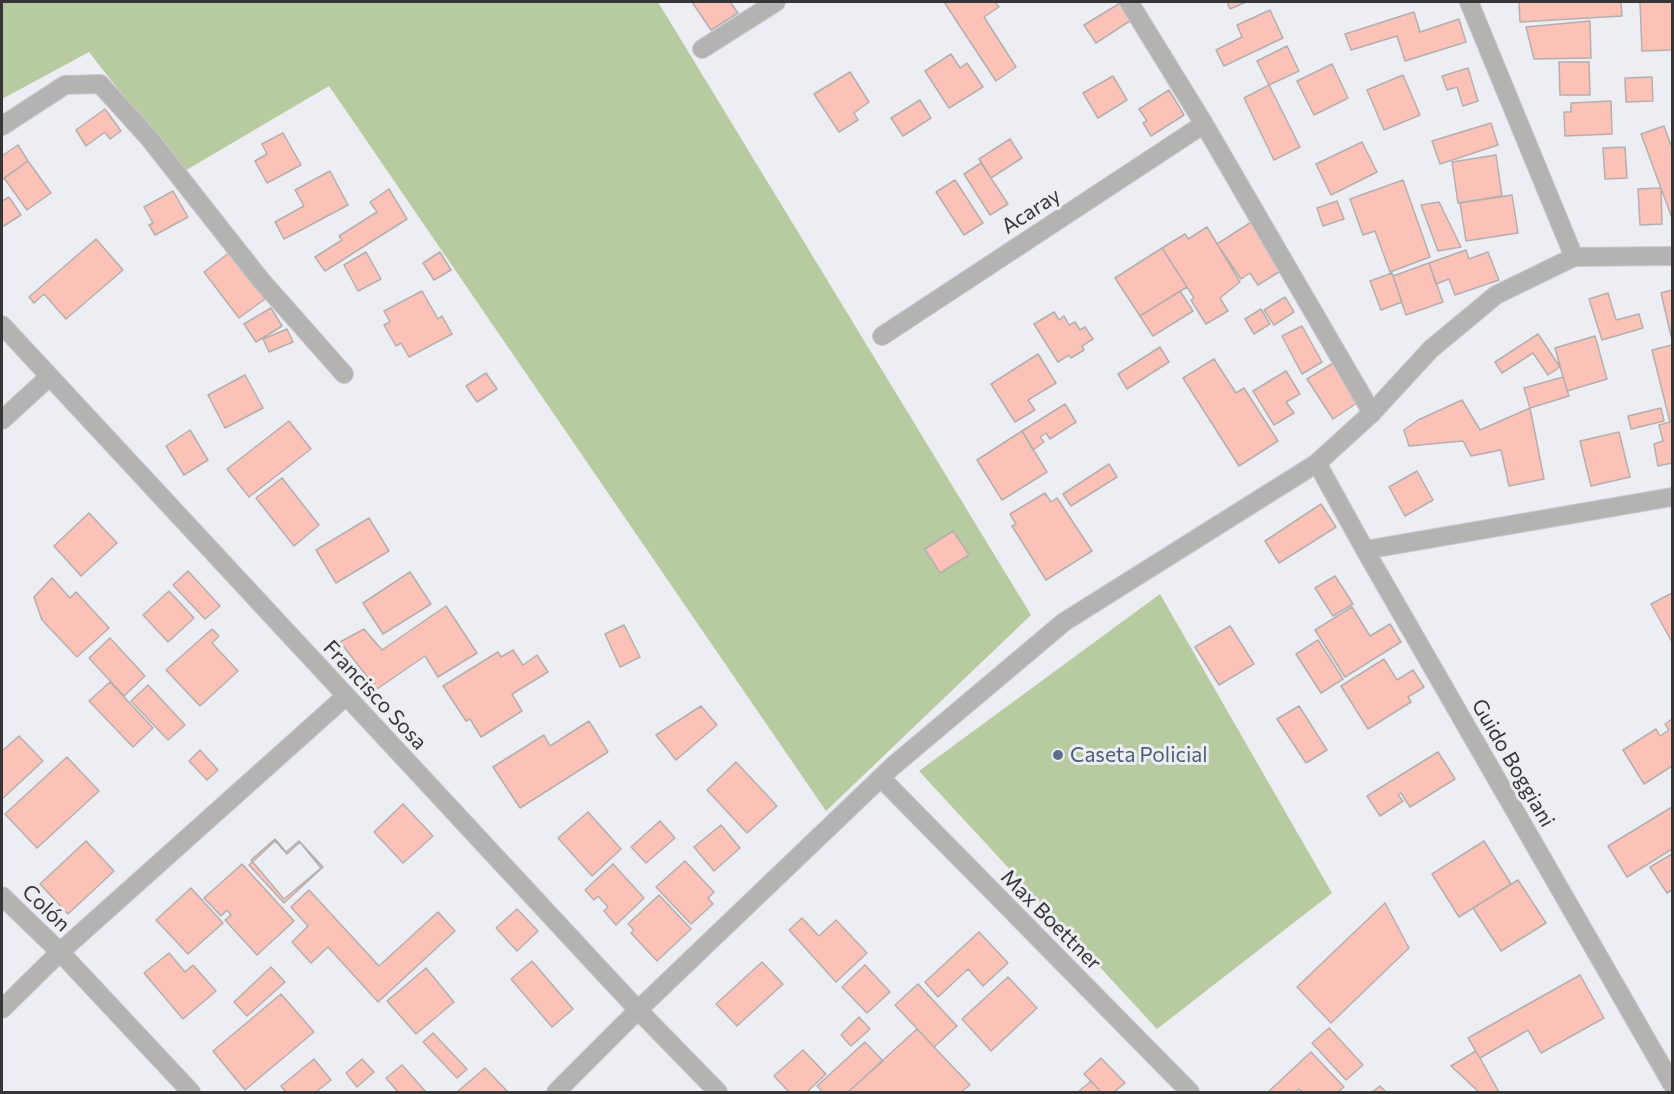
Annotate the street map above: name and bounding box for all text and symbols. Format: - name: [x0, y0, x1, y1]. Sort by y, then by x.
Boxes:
- street label: Acaray: [997, 183, 1065, 239]
- street label: Francisco Sosa: [318, 635, 432, 755]
- street label: Guido Boggiani: [1466, 694, 1560, 832]
- place label: Caseta Policial: [1070, 742, 1208, 768]
- marker: Caseta Policial: [1051, 748, 1065, 762]
- street label: Max Boettner: [995, 864, 1107, 976]
- street label: Colón: [17, 879, 75, 937]

